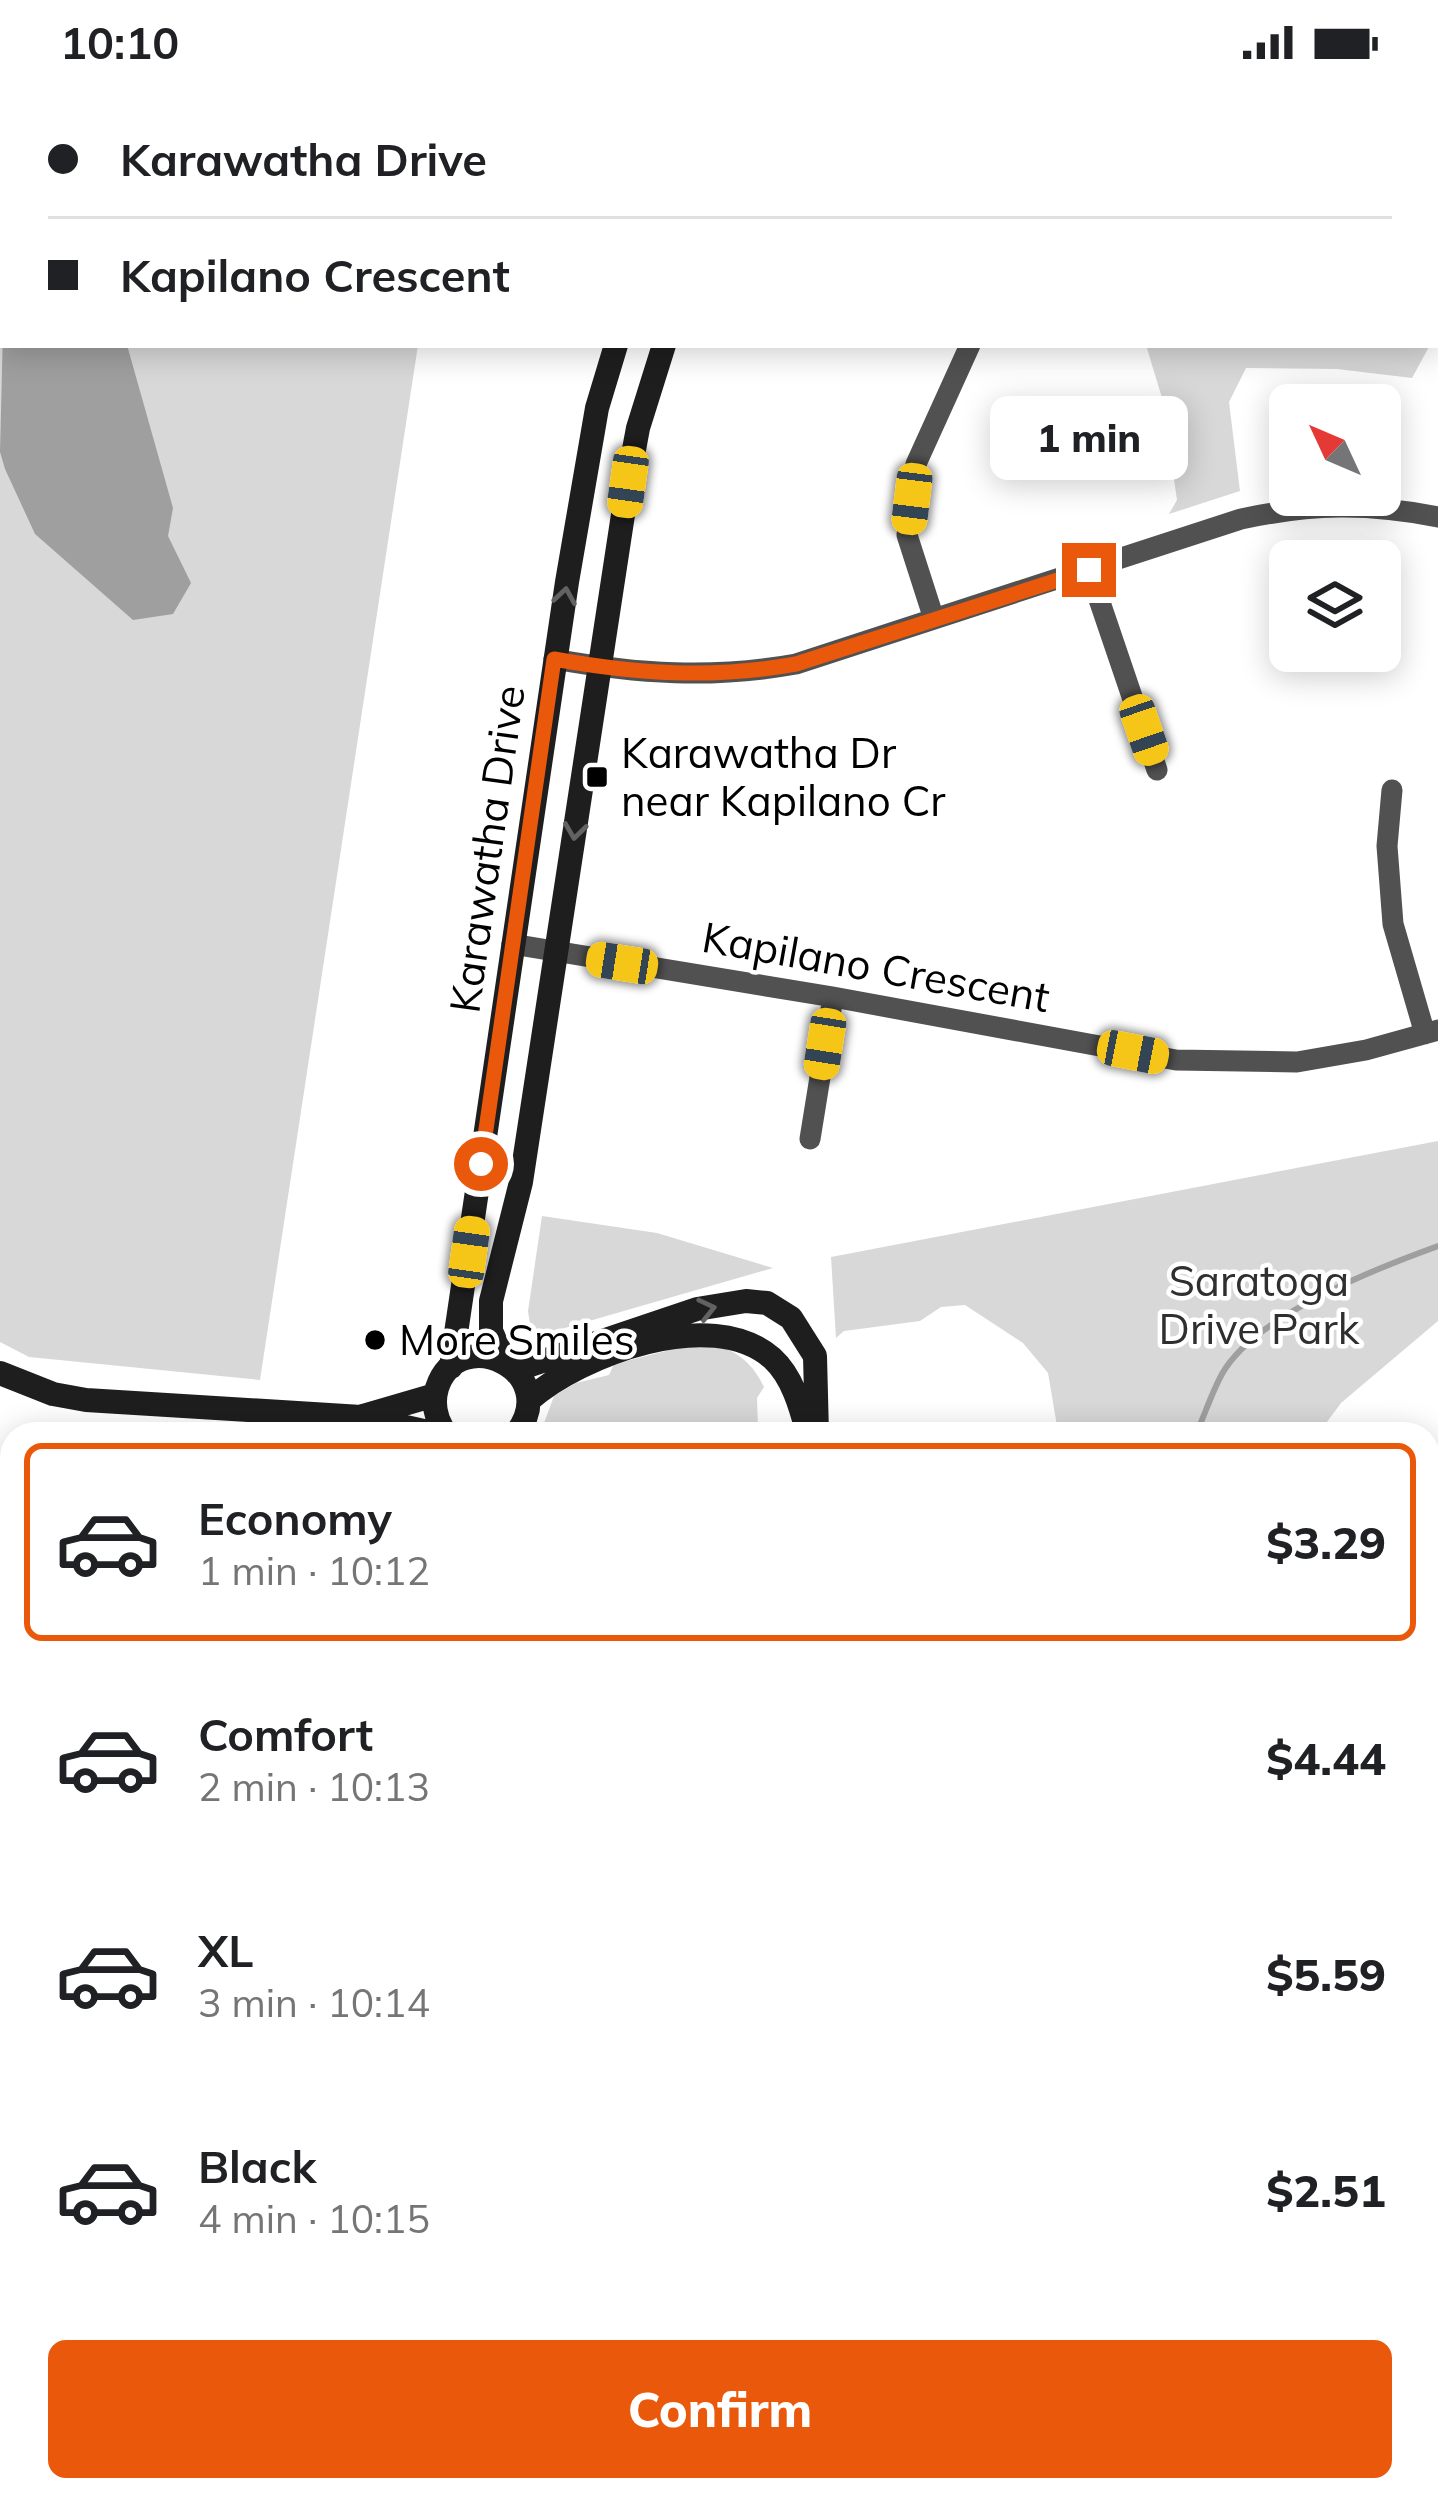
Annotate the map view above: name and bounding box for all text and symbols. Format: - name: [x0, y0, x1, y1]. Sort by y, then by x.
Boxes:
- text: 10:10: [60, 14, 179, 70]
- text: Karawatha Drive: [120, 131, 487, 187]
- text: Kapilano Crescent: [120, 247, 510, 303]
- north arrow: [1269, 384, 1401, 516]
- map controls: [1269, 384, 1401, 672]
- callout: 1 min: [990, 396, 1188, 480]
- text: 1 min: [1037, 413, 1141, 462]
- car: [605, 444, 651, 520]
- car: [890, 461, 934, 537]
- button: layers: [1269, 540, 1401, 672]
- route end: [1062, 543, 1116, 597]
- one-way arrow: [551, 586, 576, 606]
- street label: Karawatha Drive: [437, 682, 536, 1016]
- car: [1115, 690, 1173, 770]
- place label: Karawatha Dr near Kapilano Cr: [621, 726, 946, 827]
- marker: Karawatha Dr near Kapilano Cr: [584, 764, 610, 790]
- one-way arrow: [563, 821, 589, 841]
- street label: Kapilano Crescent: [698, 910, 1054, 1023]
- car: [584, 940, 660, 986]
- car: [802, 1006, 848, 1082]
- car: [1094, 1027, 1172, 1077]
- route start: [454, 1137, 508, 1191]
- car: [446, 1214, 492, 1290]
- park label: Saratoga Drive Park: [1159, 1254, 1360, 1355]
- one-way arrow: [696, 1297, 716, 1322]
- place label: More Smiles: [399, 1313, 635, 1366]
- marker: More Smiles: [362, 1327, 388, 1353]
- icon: car: [54, 1488, 162, 1596]
- text: Economy: [198, 1490, 392, 1546]
- text: $3.29: [1266, 1514, 1386, 1570]
- text: 1 min · 10:12: [198, 1546, 430, 1595]
- icon: car: [54, 1704, 162, 1812]
- text: Comfort: [198, 1706, 373, 1762]
- text: $4.44: [1266, 1730, 1386, 1786]
- text: 2 min · 10:13: [198, 1762, 430, 1811]
- icon: car: [54, 1920, 162, 2028]
- text: XL: [198, 1922, 253, 1978]
- text: $5.59: [1266, 1946, 1386, 2002]
- text: 3 min · 10:14: [198, 1978, 430, 2027]
- icon: car: [54, 2136, 162, 2244]
- text: Black: [198, 2138, 316, 2194]
- text: $2.51: [1266, 2162, 1386, 2218]
- text: 4 min · 10:15: [198, 2194, 430, 2243]
- button: Confirm: [48, 2340, 1392, 2478]

